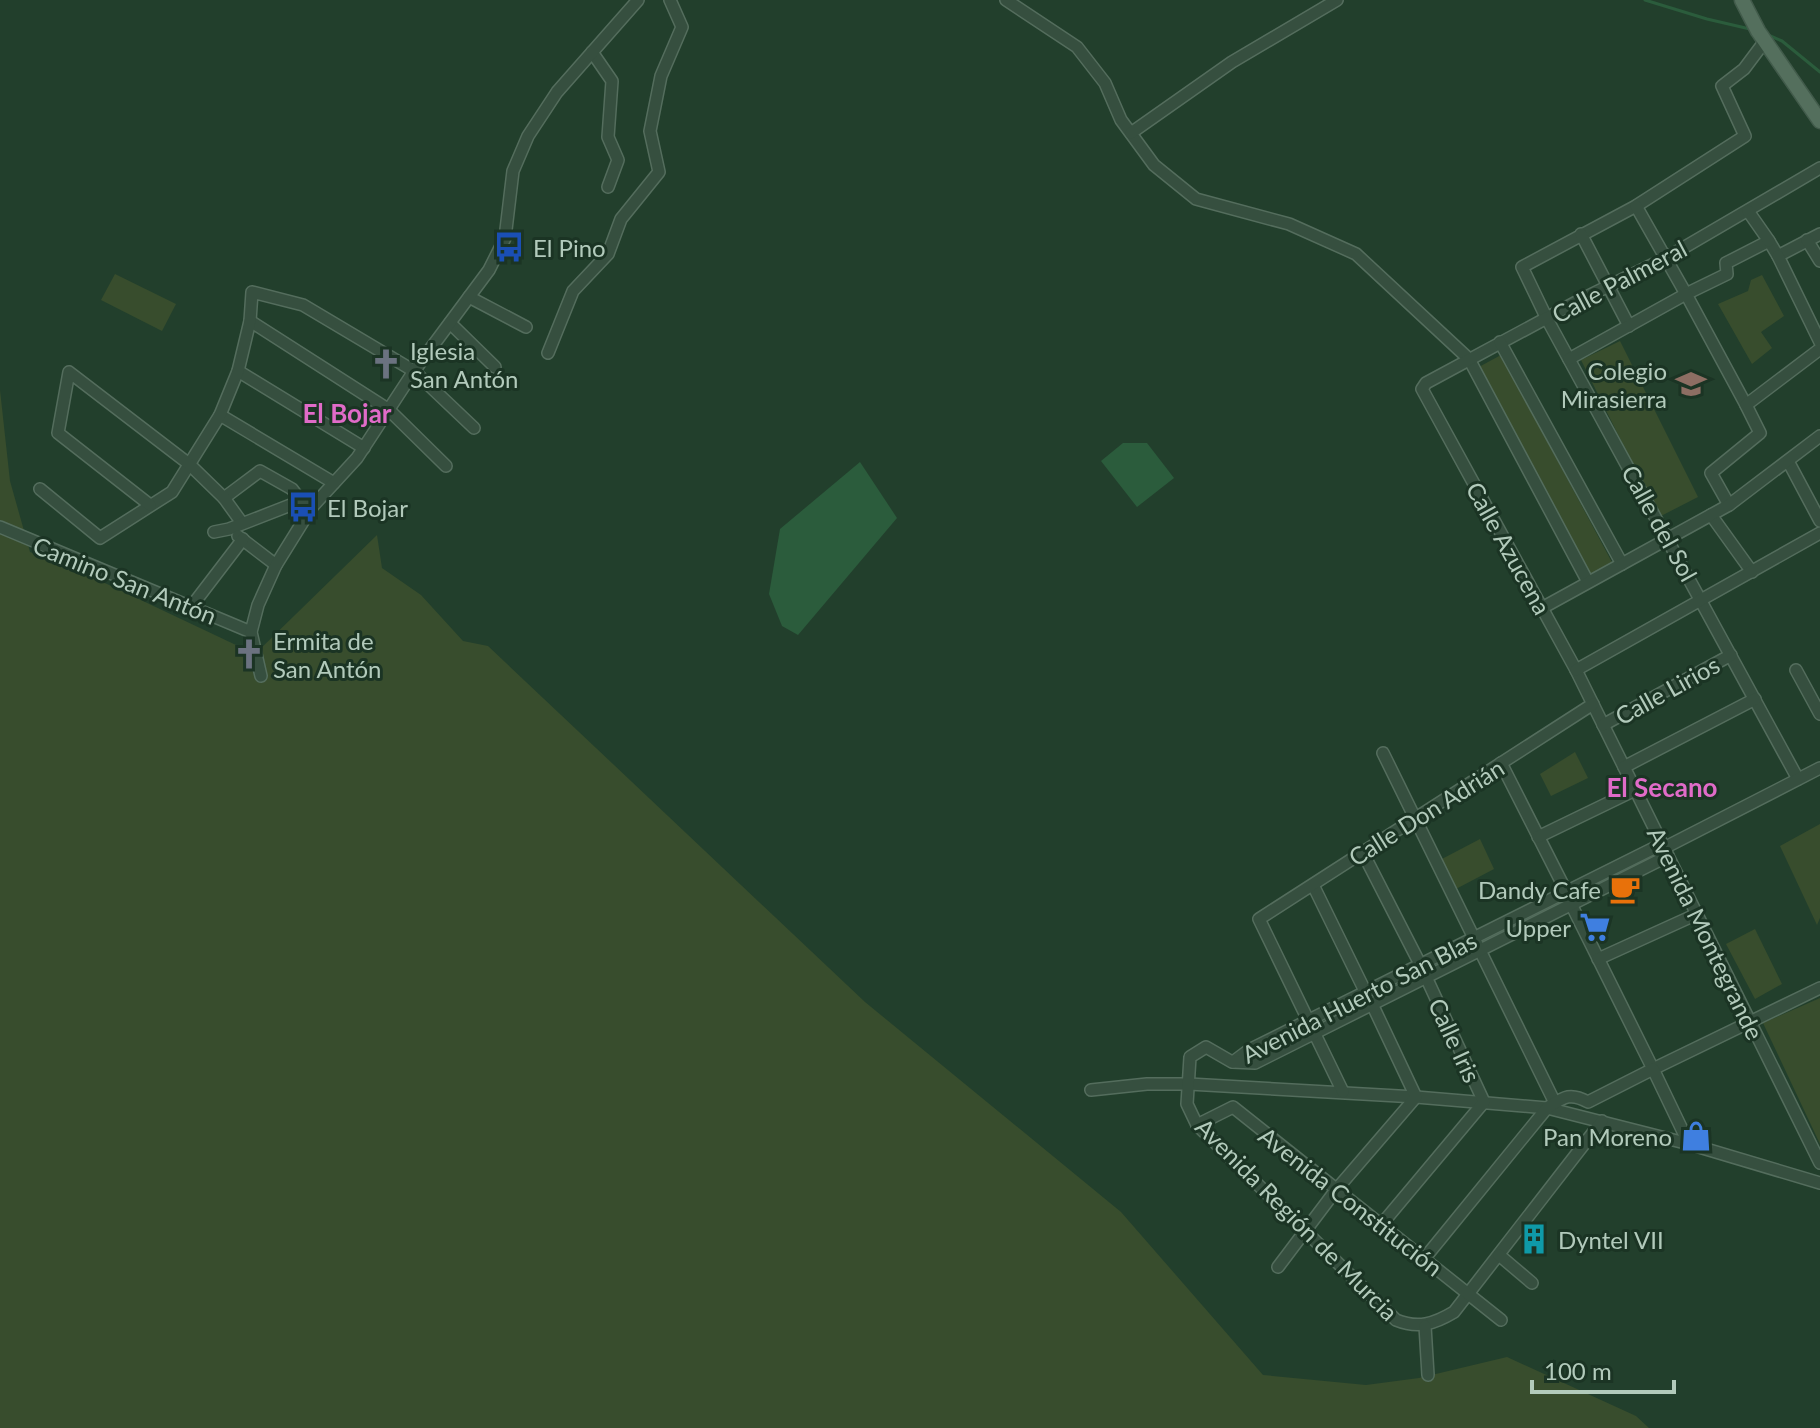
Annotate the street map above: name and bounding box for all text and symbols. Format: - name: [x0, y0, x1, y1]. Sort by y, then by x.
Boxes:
- bus stop icon: El Pino: [492, 230, 526, 264]
- place label: El Pino: [533, 233, 606, 262]
- street label: Calle Palmeral: [1547, 233, 1691, 329]
- place label: Iglesia San Antón: [410, 336, 518, 393]
- church icon: Iglesia San Antón: [369, 347, 403, 381]
- place label: Colegio Mirasierra: [1561, 356, 1667, 413]
- school or university icon: Colegio Mirasierra: [1674, 367, 1708, 401]
- district label: El Bojar: [302, 397, 392, 429]
- street label: Calle del Sol: [1616, 460, 1704, 586]
- street label: Calle Azucena: [1461, 477, 1557, 619]
- bus stop icon: El Bojar: [286, 490, 320, 524]
- place label: El Bojar: [327, 493, 408, 522]
- street label: Camino San Antón: [29, 530, 221, 630]
- place label: Ermita de San Antón: [273, 626, 381, 683]
- church icon: Ermita de San Antón: [232, 637, 266, 671]
- street label: Calle Lirios: [1610, 650, 1724, 730]
- street label: Calle Don Adrián: [1343, 753, 1509, 871]
- district label: El Secano: [1606, 771, 1718, 803]
- street label: Avenida Montegrande: [1642, 822, 1770, 1044]
- cafe icon: Dandy Cafe: [1608, 872, 1642, 906]
- place label: Dandy Cafe: [1478, 875, 1601, 904]
- supermarket icon: Upper: [1578, 910, 1612, 944]
- place label: Upper: [1505, 913, 1571, 942]
- street label: Avenida Huerto San Blas: [1237, 925, 1481, 1069]
- street label: Calle Iris: [1423, 993, 1487, 1087]
- street label: Avenida Región de Murcia: [1190, 1112, 1404, 1326]
- shop icon: Pan Moreno: [1679, 1119, 1713, 1153]
- street label: Avenida Constitución: [1253, 1120, 1449, 1282]
- place label: Pan Moreno: [1543, 1122, 1672, 1151]
- building icon: Dyntel VII: [1517, 1222, 1551, 1256]
- place label: Dyntel VII: [1558, 1225, 1664, 1254]
- scale bar: [1532, 1344, 1674, 1394]
- text: 100 m: [1544, 1356, 1612, 1385]

